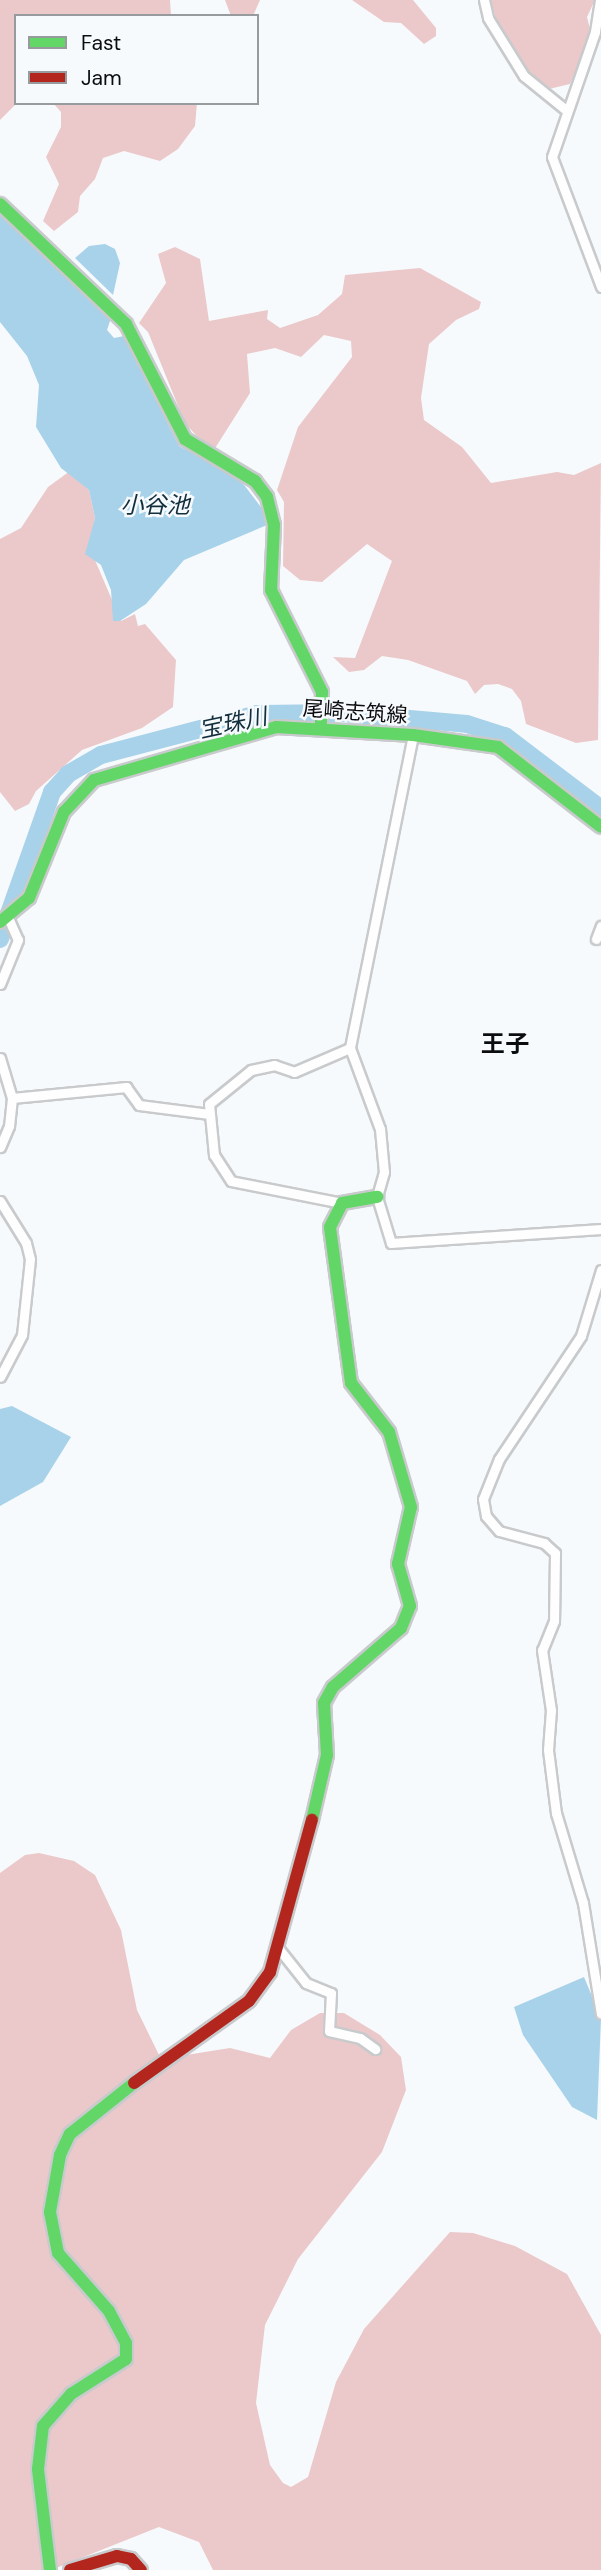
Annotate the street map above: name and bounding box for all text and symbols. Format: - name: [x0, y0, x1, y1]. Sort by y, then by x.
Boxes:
- legend: [14, 14, 259, 105]
- text: Fast: [81, 29, 121, 57]
- text: Jam: [81, 64, 122, 92]
- water label: 小谷池: [121, 491, 189, 519]
- street label: 尾崎志筑線: [302, 696, 408, 728]
- water label: 宝珠川: [196, 702, 270, 744]
- district label: 王子: [481, 1030, 529, 1058]

